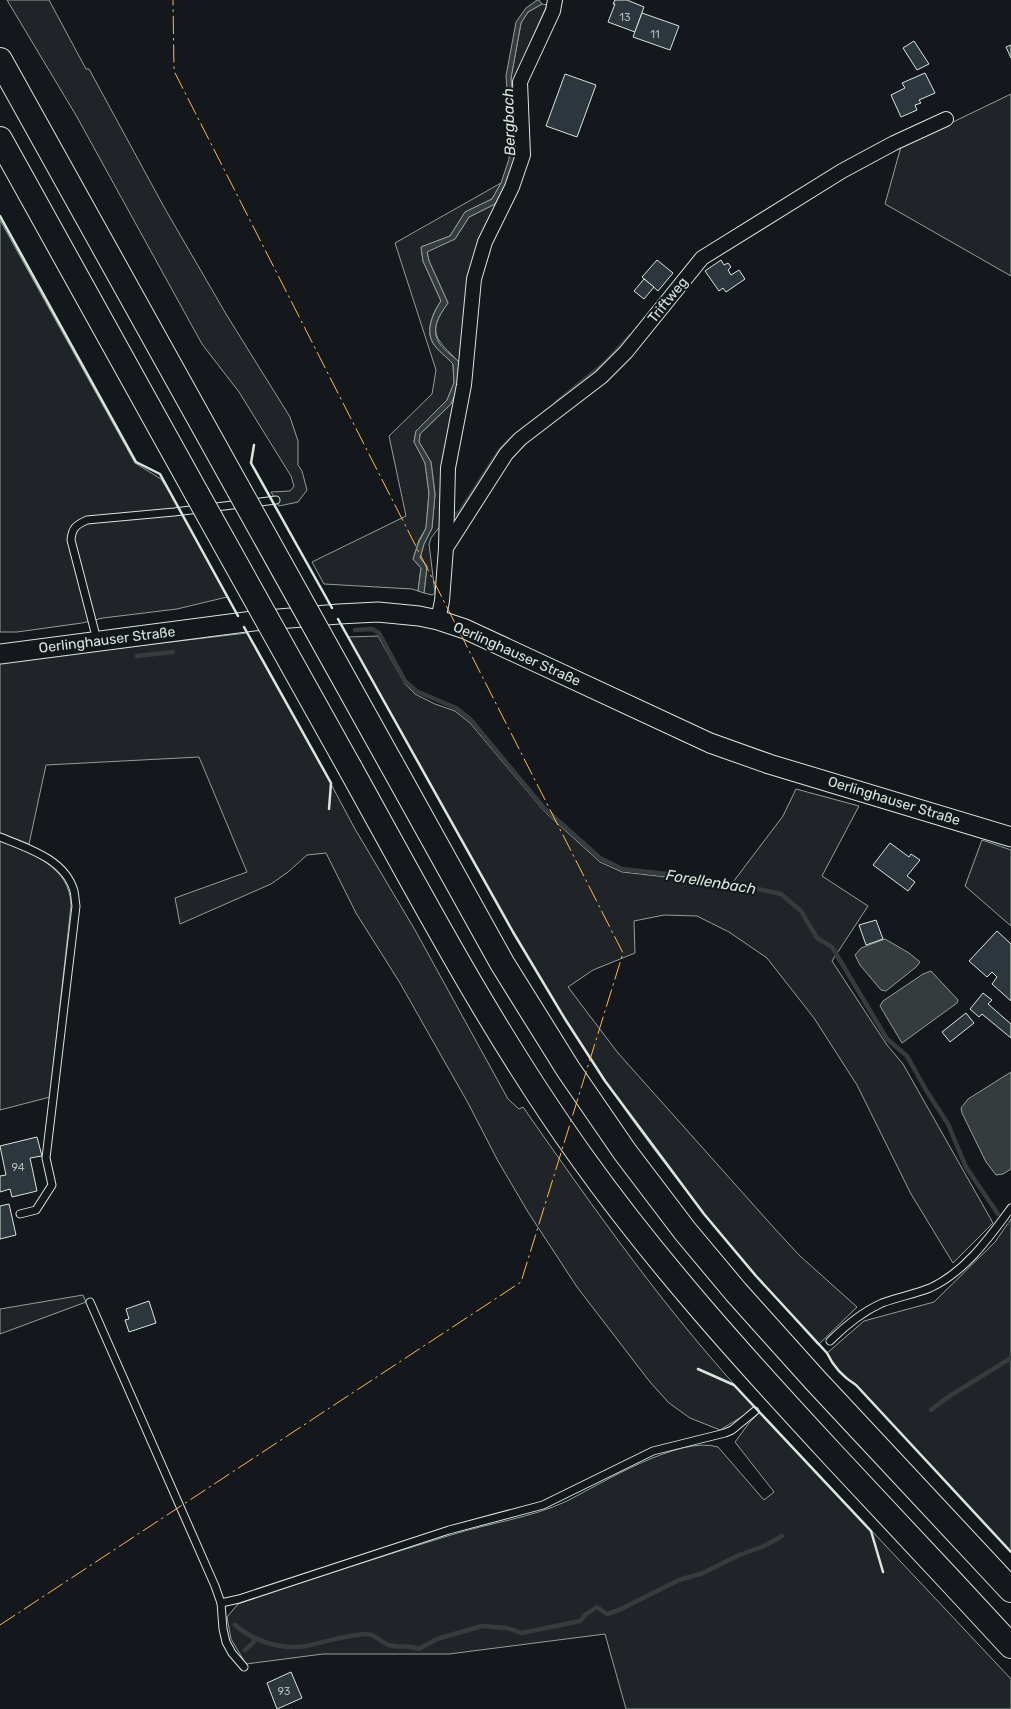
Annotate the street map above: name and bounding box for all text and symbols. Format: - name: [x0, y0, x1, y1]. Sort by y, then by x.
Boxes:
- house number: 13: [619, 11, 631, 24]
- house number: 11: [650, 28, 660, 41]
- water label: Bergbach: [499, 88, 519, 156]
- street label: Triftweg: [644, 274, 692, 326]
- street label: Oerlinghauser Straße: [451, 618, 583, 690]
- street label: Oerlinghauser Straße: [38, 623, 176, 657]
- street label: Oerlinghauser Straße: [826, 773, 962, 829]
- water label: Forellenbach: [665, 866, 757, 898]
- house number: 94: [11, 1161, 25, 1174]
- house number: 93: [278, 1685, 291, 1698]

